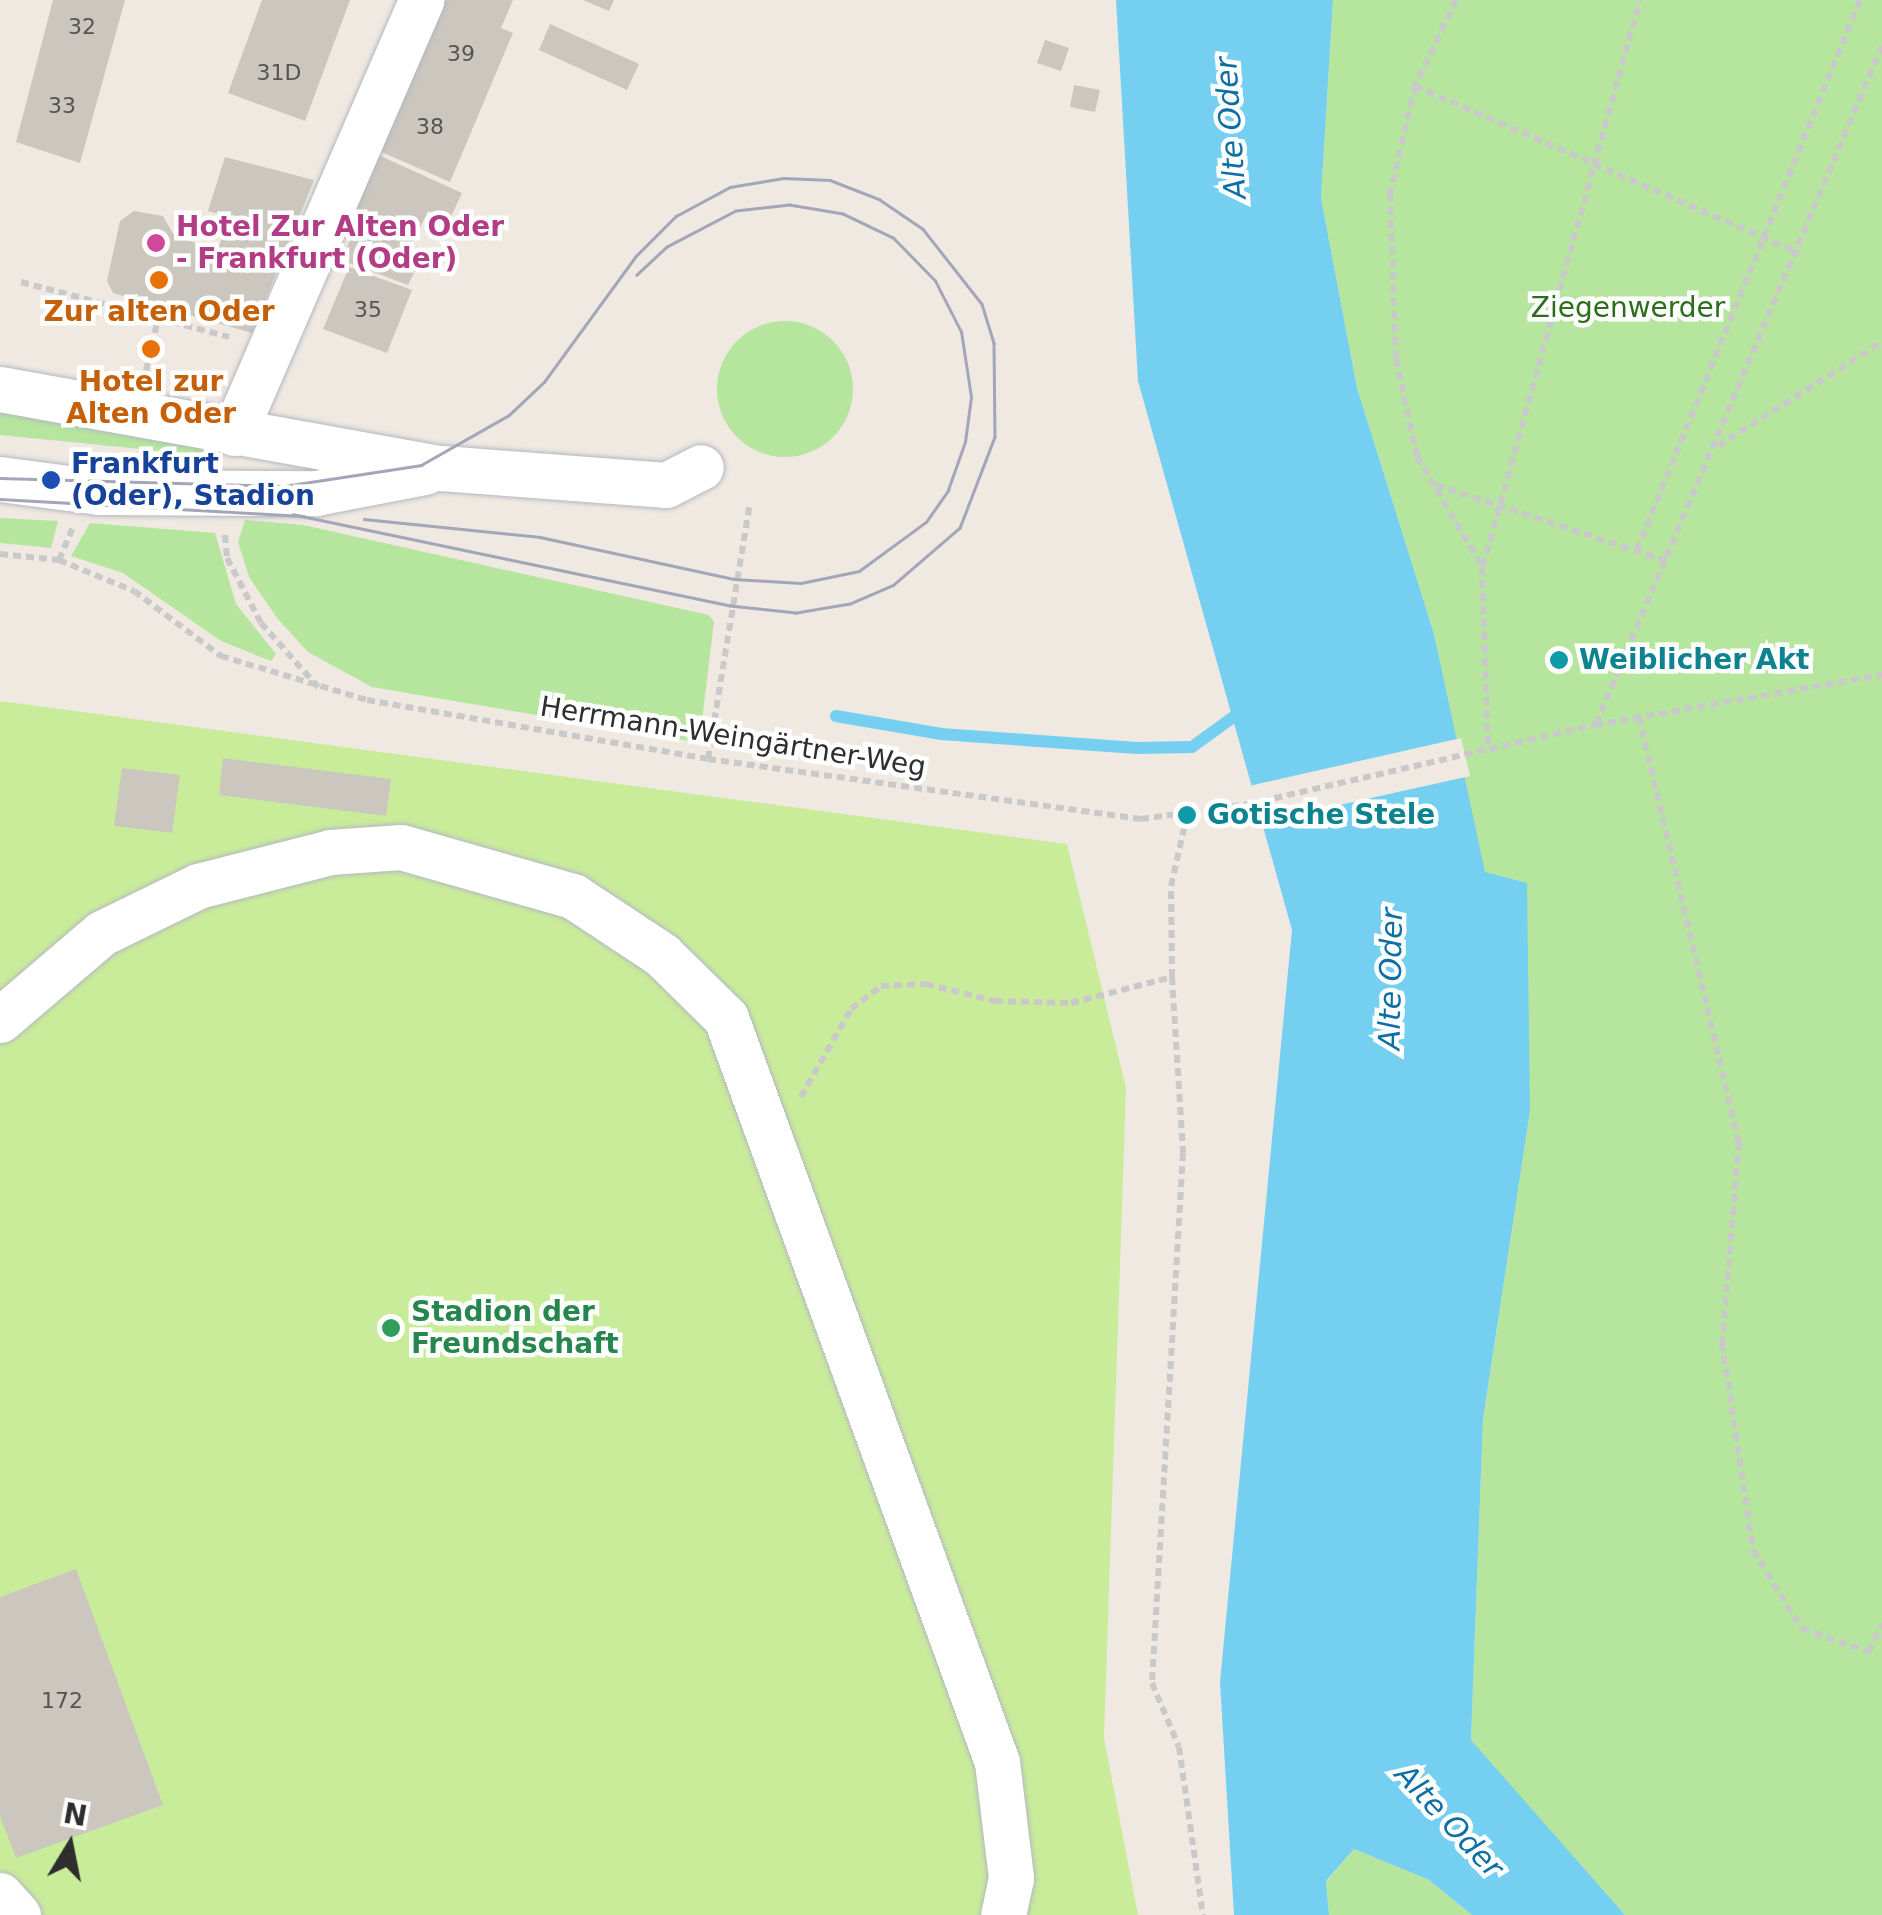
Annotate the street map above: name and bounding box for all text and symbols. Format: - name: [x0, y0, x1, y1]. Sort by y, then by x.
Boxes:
- house number: 32: [68, 14, 96, 40]
- house number: 39: [447, 41, 475, 67]
- water label: Alte Oder: [1208, 56, 1254, 200]
- house number: 31D: [257, 60, 301, 86]
- house number: 33: [48, 93, 76, 119]
- house number: 38: [416, 114, 444, 140]
- place label: Hotel Zur Alten Oder - Frankfurt (Oder): [176, 210, 504, 276]
- marker: Hotel Zur Alten Oder - Frankfurt (Oder): [145, 232, 167, 254]
- marker: Zur alten Oder: [148, 269, 170, 291]
- park label: Ziegenwerder: [1531, 291, 1725, 325]
- place label: Zur alten Oder: [44, 295, 274, 329]
- house number: 35: [354, 297, 382, 323]
- marker: Hotel zur Alten Oder: [140, 338, 162, 360]
- place label: Hotel zur Alten Oder: [66, 365, 236, 431]
- place label: Frankfurt (Oder), Stadion: [71, 447, 315, 513]
- marker: Frankfurt (Oder), Stadion: [40, 469, 62, 491]
- place label: Weiblicher Akt: [1579, 643, 1809, 677]
- marker: Weiblicher Akt: [1548, 649, 1570, 671]
- street label: Herrmann-Weingärtner-Weg: [538, 690, 928, 784]
- place label: Gotische Stele: [1207, 798, 1435, 832]
- marker: Gotische Stele: [1176, 804, 1198, 826]
- water label: Alte Oder: [1372, 908, 1410, 1050]
- place label: Stadion der Freundschaft: [411, 1295, 619, 1361]
- marker: Stadion der Freundschaft: [380, 1317, 402, 1339]
- house number: 172: [41, 1688, 83, 1714]
- water label: Alte Oder: [1387, 1757, 1511, 1885]
- north arrow: [20, 1795, 120, 1895]
- text: N: [61, 1797, 90, 1833]

